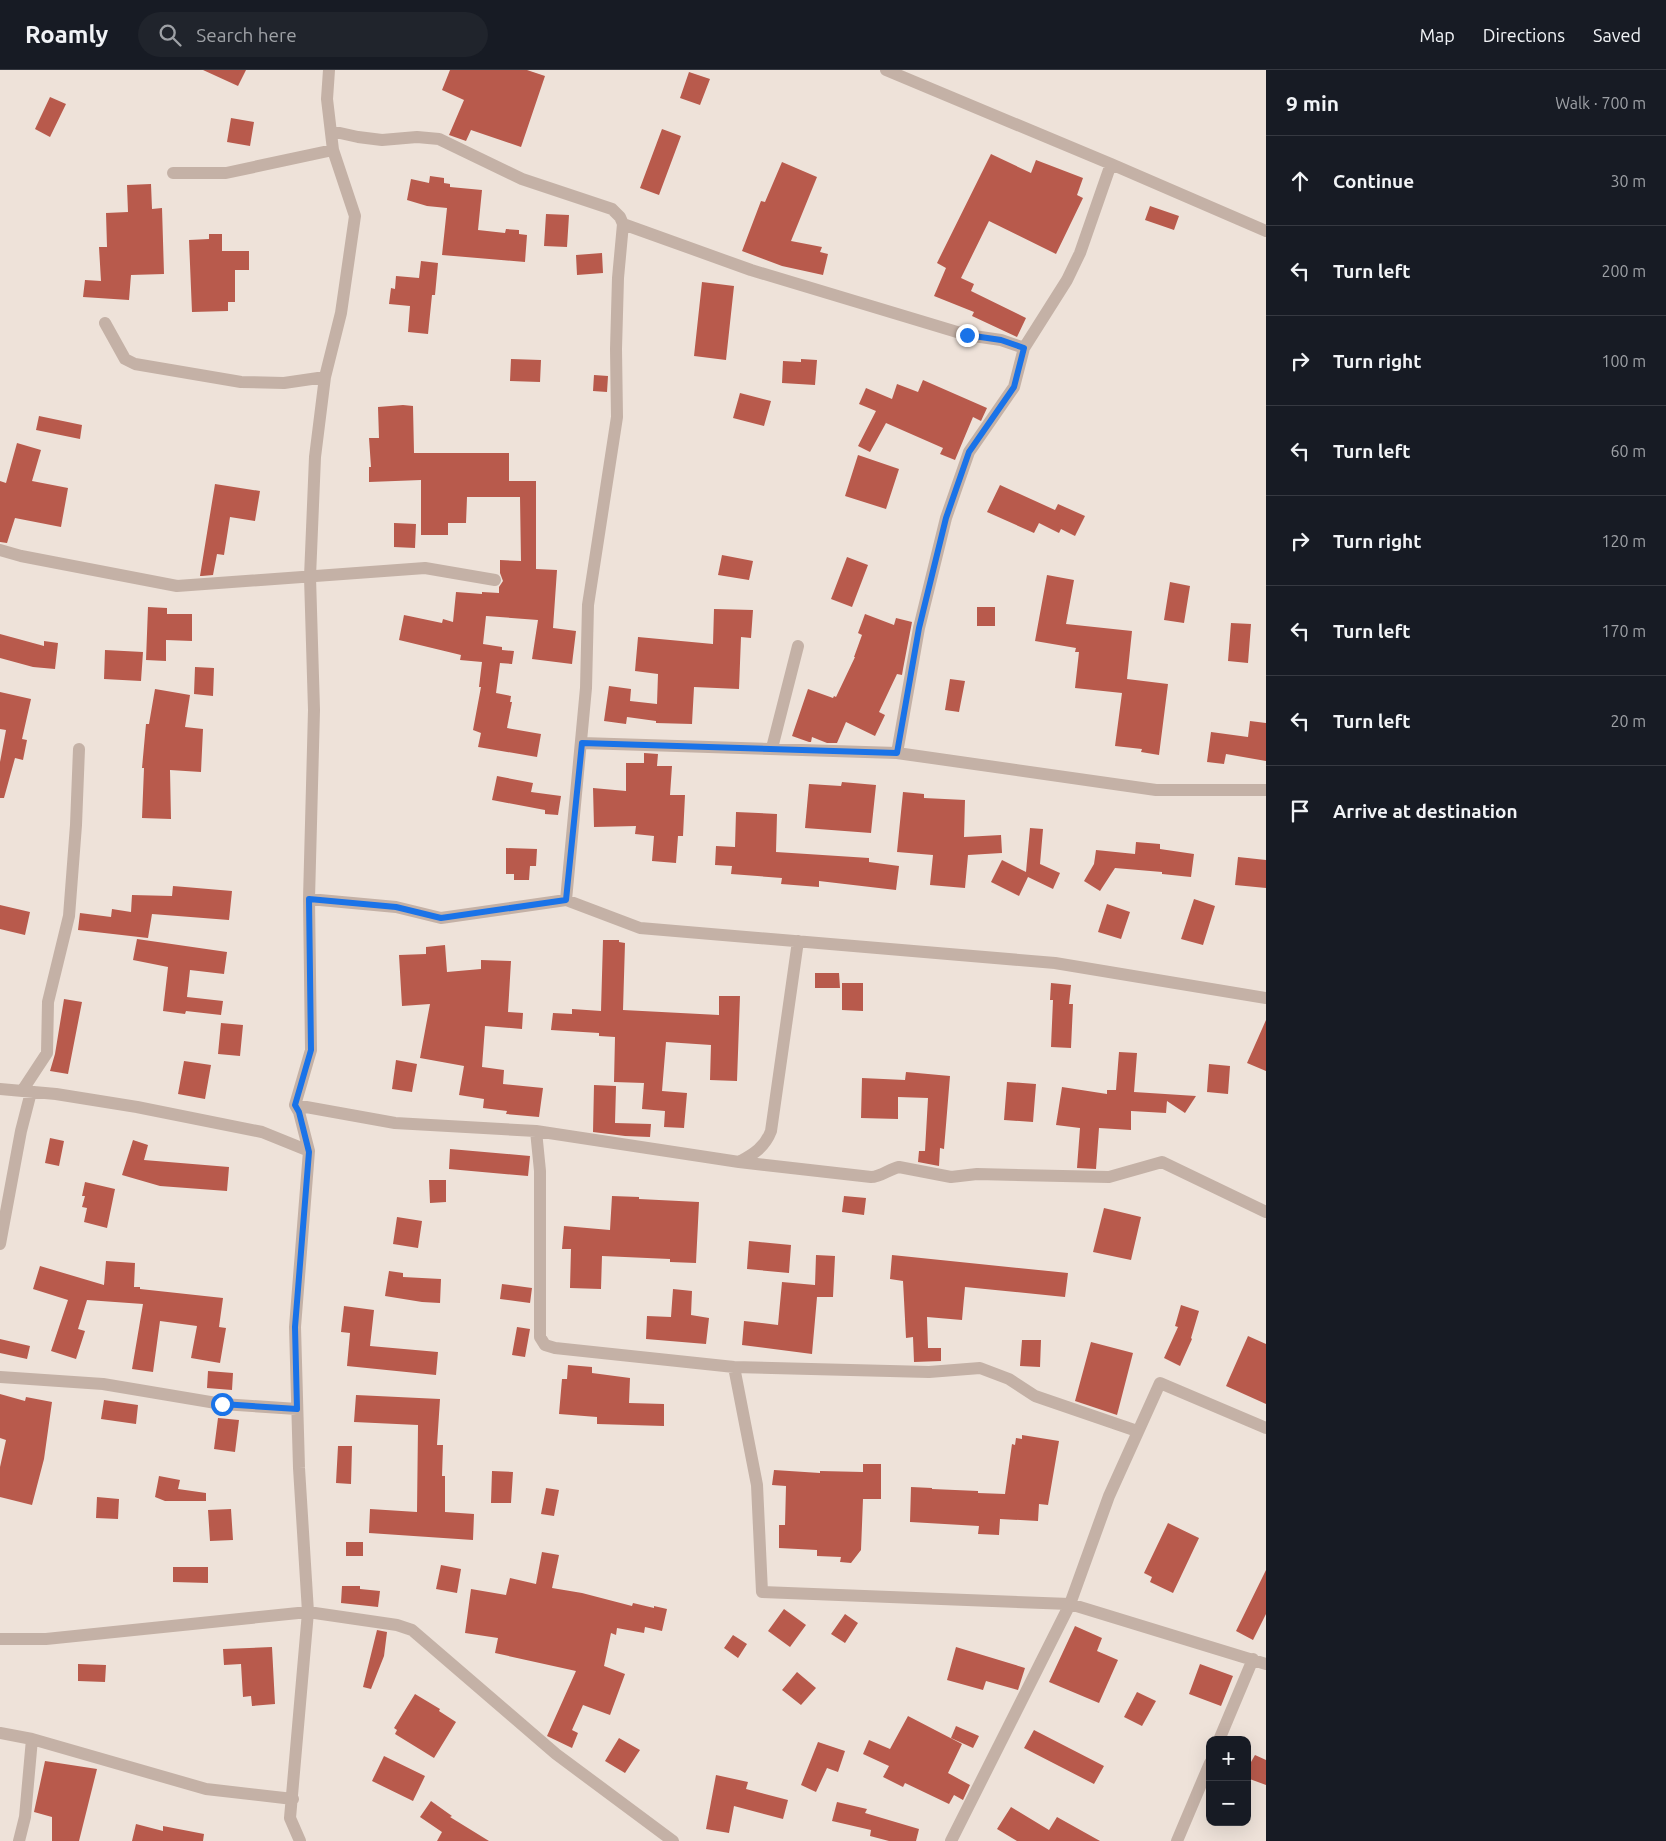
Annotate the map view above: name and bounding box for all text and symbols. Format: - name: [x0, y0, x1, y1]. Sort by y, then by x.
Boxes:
- search box: [138, 12, 488, 57]
- text: Roamly: [25, 21, 108, 48]
- icon: search: [156, 21, 184, 49]
- text: Search here: [196, 24, 297, 46]
- text: Map: [1419, 25, 1455, 45]
- text: Directions: [1483, 25, 1565, 45]
- text: Saved: [1593, 25, 1641, 45]
- text: 9 min: [1286, 91, 1339, 115]
- text: Walk · 700 m: [1555, 94, 1646, 112]
- icon: ahead: [1286, 167, 1314, 195]
- text: Continue: [1333, 170, 1414, 192]
- text: 30 m: [1610, 172, 1646, 190]
- icon: left: [1286, 257, 1314, 285]
- text: Turn left: [1333, 260, 1411, 282]
- text: 200 m: [1601, 262, 1646, 280]
- route end: [956, 324, 979, 347]
- icon: right: [1286, 347, 1314, 375]
- text: Turn right: [1333, 350, 1421, 372]
- text: 100 m: [1601, 352, 1646, 370]
- icon: left: [1286, 437, 1314, 465]
- text: Turn left: [1333, 440, 1411, 462]
- text: 60 m: [1610, 442, 1646, 460]
- icon: right: [1286, 527, 1314, 555]
- text: Turn right: [1333, 530, 1421, 552]
- text: 120 m: [1601, 532, 1646, 550]
- icon: left: [1286, 617, 1314, 645]
- text: Turn left: [1333, 620, 1411, 642]
- text: 170 m: [1601, 622, 1646, 640]
- icon: left: [1286, 707, 1314, 735]
- text: Turn left: [1333, 710, 1411, 732]
- text: 20 m: [1610, 712, 1646, 730]
- icon: arrive: [1286, 797, 1314, 825]
- text: Arrive at destination: [1333, 800, 1518, 822]
- route start: [211, 1393, 234, 1416]
- map controls: [1206, 1736, 1251, 1826]
- button: +: [1206, 1736, 1251, 1781]
- button: −: [1206, 1781, 1251, 1826]

